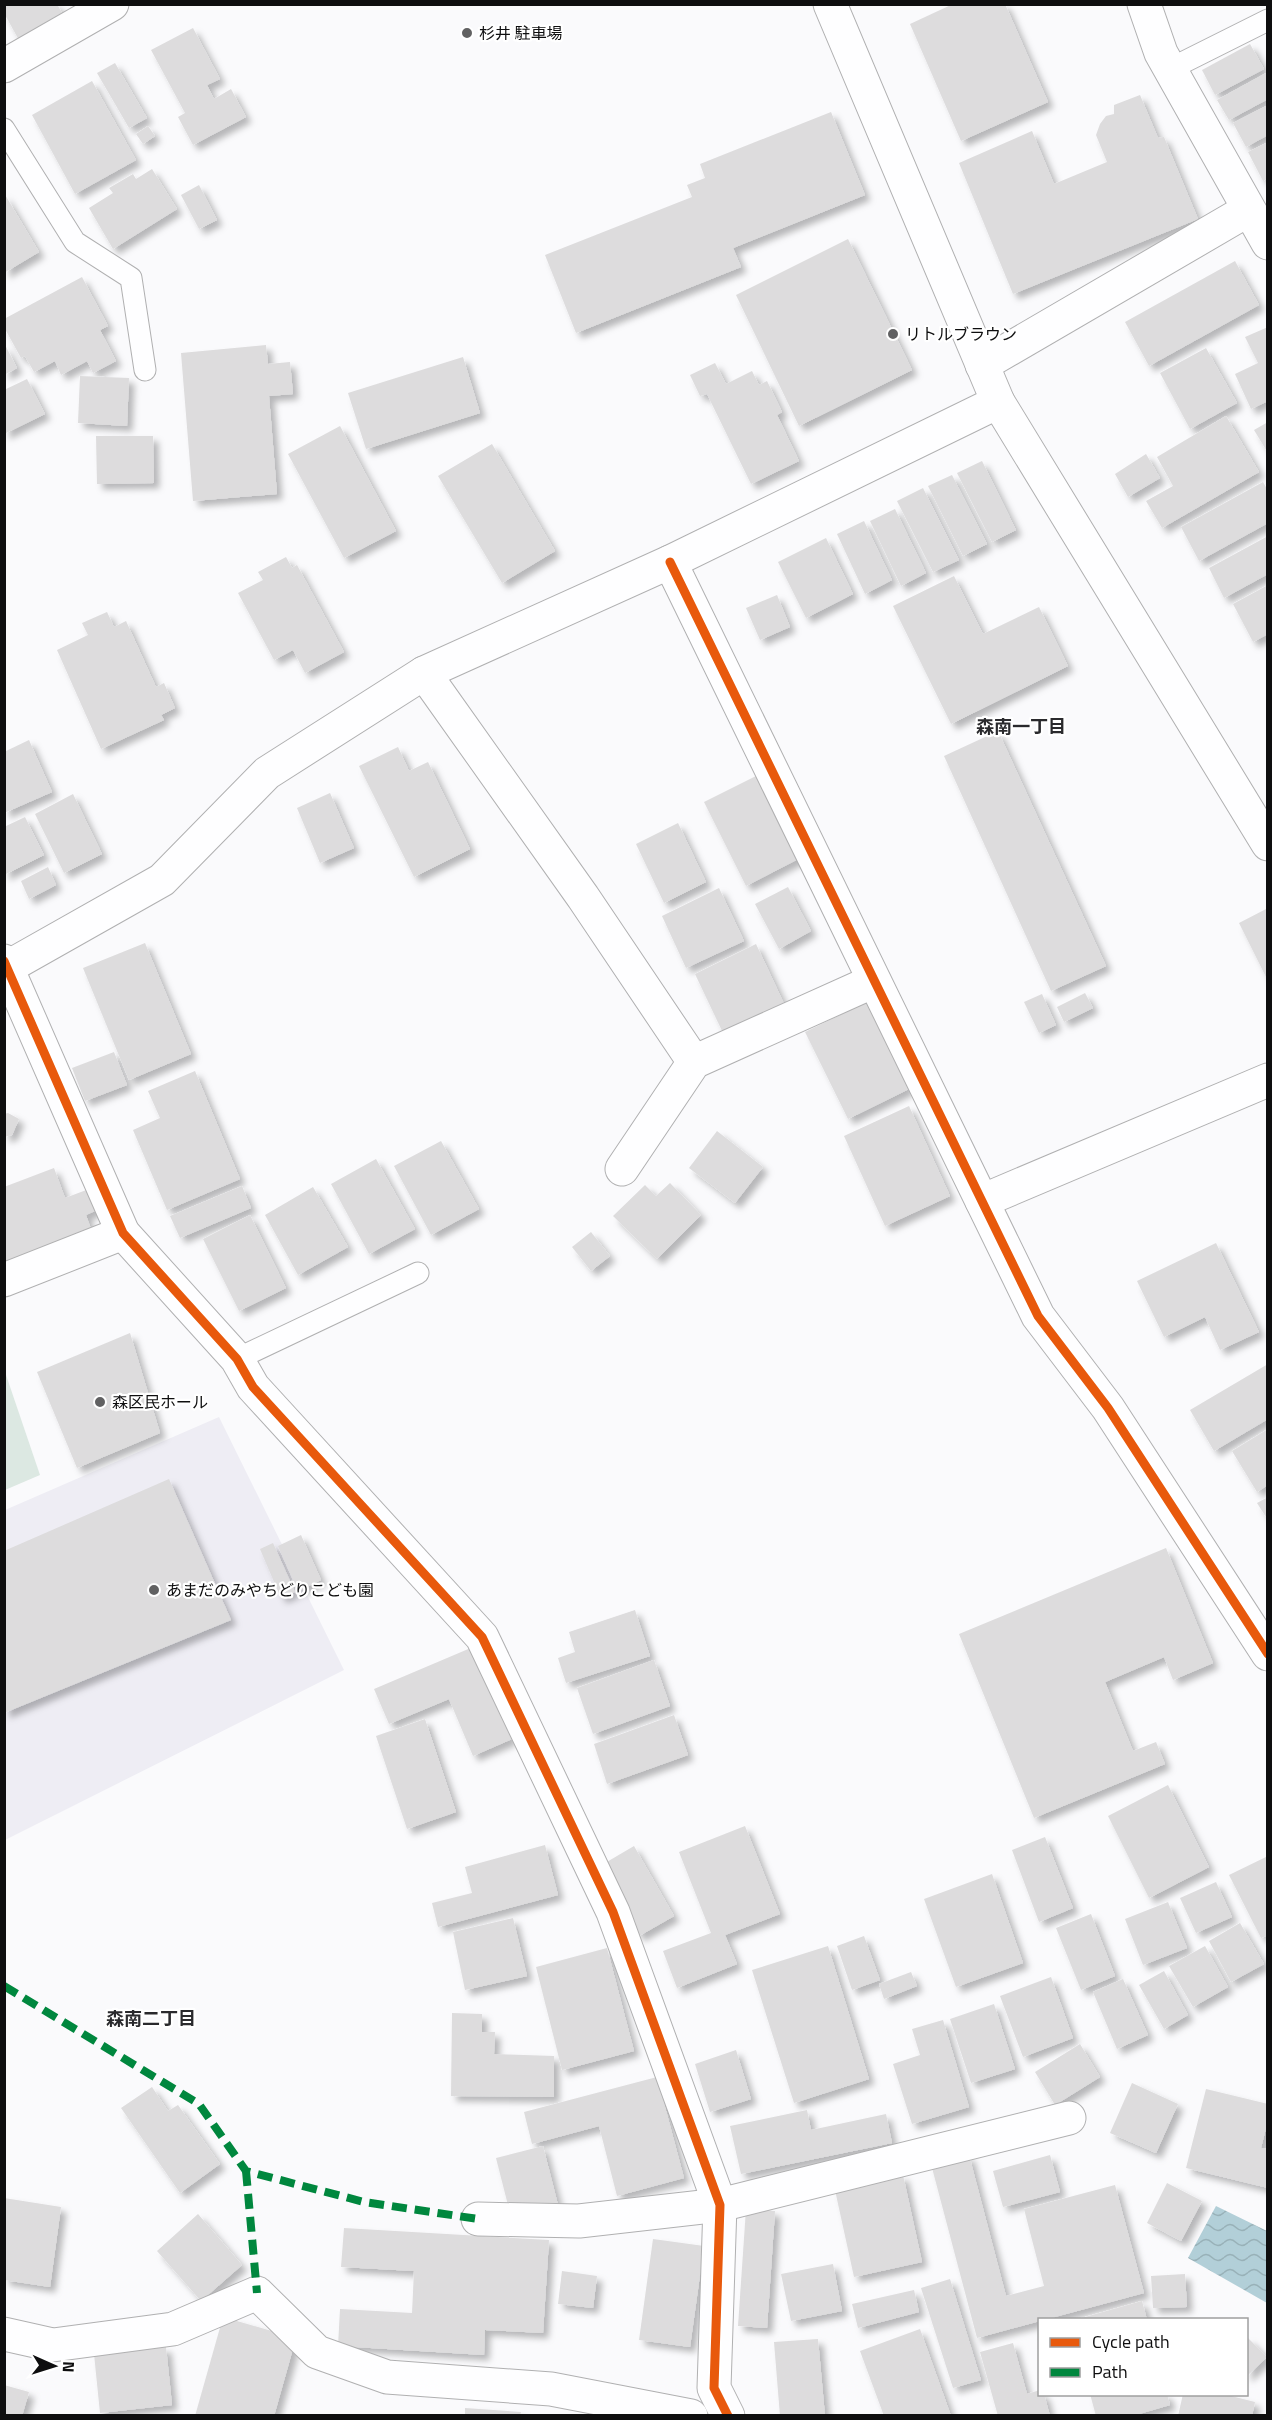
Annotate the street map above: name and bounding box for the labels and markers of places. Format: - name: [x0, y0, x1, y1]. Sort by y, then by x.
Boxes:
- place label: 杉井 駐車場: [479, 21, 563, 45]
- marker: 杉井 駐車場: [460, 26, 474, 40]
- place label: リトルブラウン: [905, 322, 1017, 346]
- marker: リトルブラウン: [886, 327, 900, 341]
- place label: 森区民ホール: [112, 1390, 208, 1414]
- marker: 森区民ホール: [93, 1395, 107, 1409]
- place label: あまだのみやちどりこども園: [166, 1578, 374, 1602]
- marker: あまだのみやちどりこども園: [147, 1583, 161, 1597]

